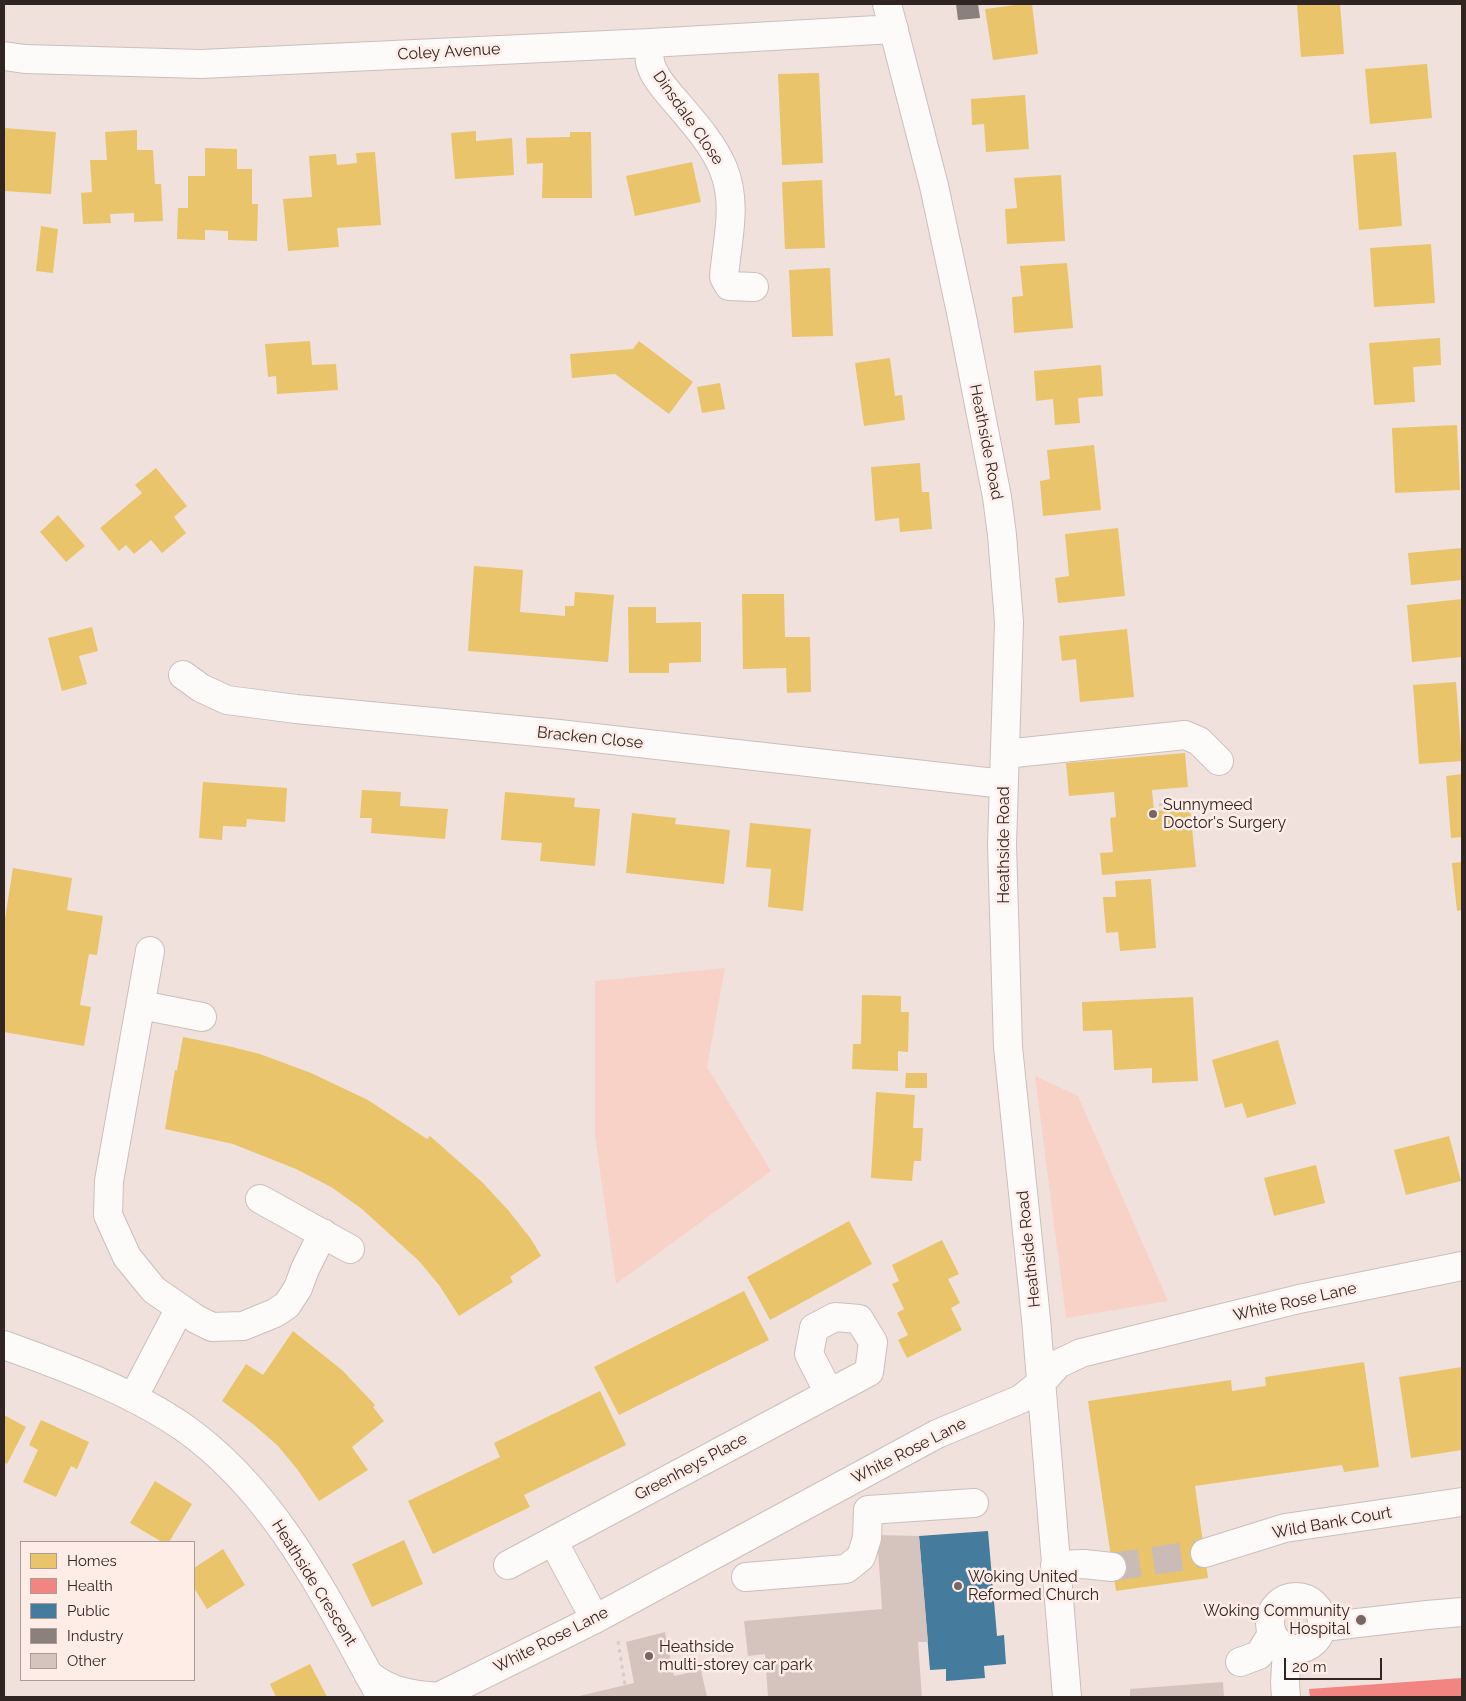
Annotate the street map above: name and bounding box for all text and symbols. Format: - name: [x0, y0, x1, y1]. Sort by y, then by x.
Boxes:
- street label: Coley Avenue: [397, 40, 501, 64]
- street label: Dinsdale Close: [648, 67, 728, 169]
- street label: Heathside Road: [965, 383, 1007, 501]
- street label: Bracken Close: [536, 723, 644, 753]
- street label: Heathside Road: [994, 786, 1014, 904]
- place label: Sunnymeed Doctor's Surgery: [1163, 795, 1286, 833]
- marker: Sunnymeed Doctor's Surgery: [1147, 808, 1159, 820]
- street label: Heathside Road: [1013, 1190, 1045, 1308]
- street label: White Rose Lane: [1231, 1278, 1359, 1326]
- street label: White Rose Lane: [849, 1414, 969, 1488]
- street label: Greenheys Place: [631, 1429, 751, 1505]
- street label: Wild Bank Court: [1271, 1503, 1393, 1543]
- street label: Heathside Crescent: [267, 1516, 361, 1650]
- legend: [20, 1541, 195, 1681]
- text: Homes: [67, 1552, 117, 1570]
- place label: Woking United Reformed Church: [968, 1567, 1099, 1605]
- text: Health: [67, 1577, 113, 1595]
- marker: Woking United Reformed Church: [952, 1580, 964, 1592]
- place label: Woking Community Hospital: [1203, 1601, 1350, 1639]
- text: Public: [67, 1602, 110, 1620]
- street label: White Rose Lane: [491, 1603, 611, 1677]
- marker: Woking Community Hospital: [1354, 1613, 1368, 1627]
- text: Industry: [67, 1627, 123, 1645]
- place label: Heathside multi-storey car park: [659, 1637, 813, 1675]
- scale bar: [1286, 1648, 1384, 1680]
- marker: Heathside multi-storey car park: [643, 1650, 655, 1662]
- text: Other: [67, 1652, 106, 1670]
- text: 20 m: [1292, 1658, 1327, 1676]

